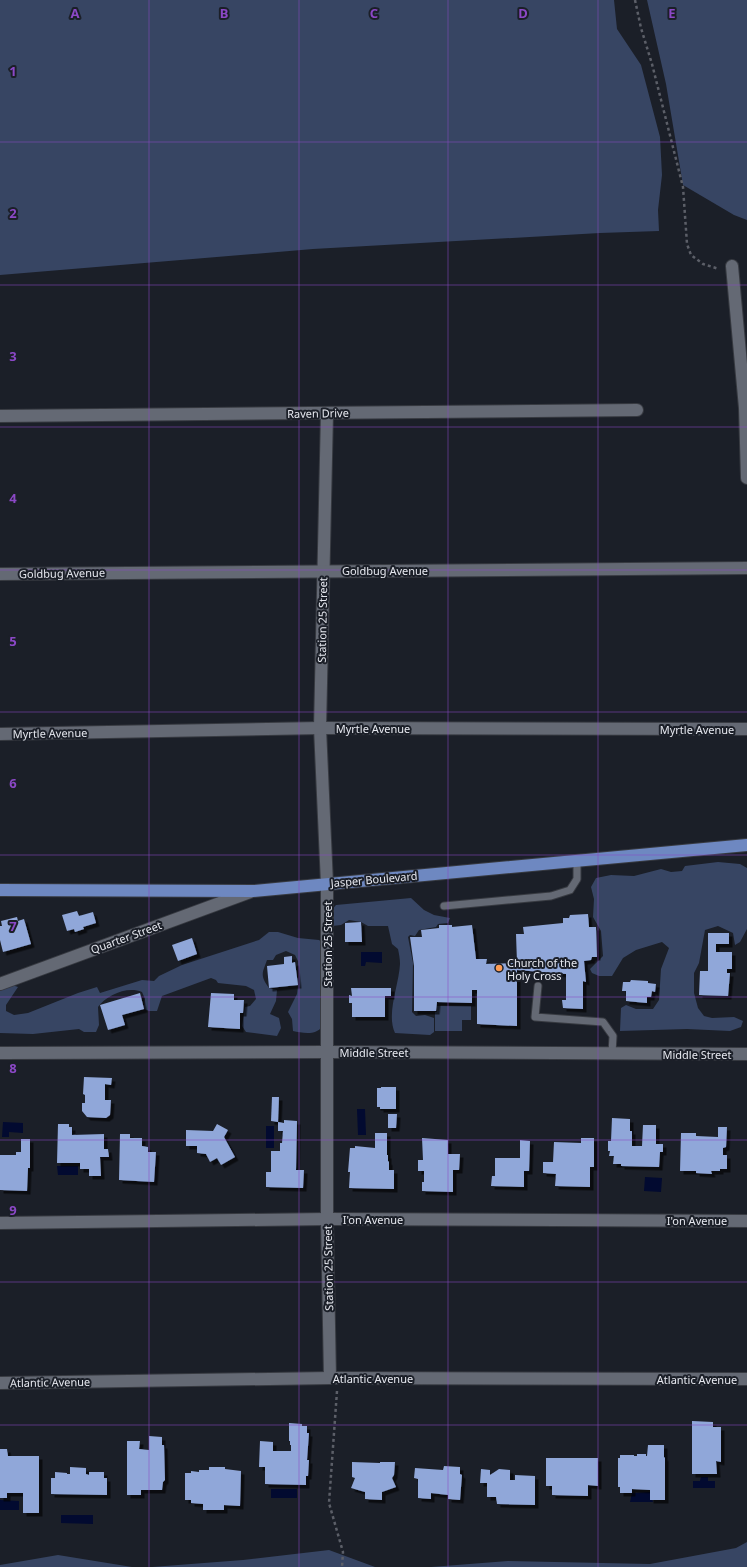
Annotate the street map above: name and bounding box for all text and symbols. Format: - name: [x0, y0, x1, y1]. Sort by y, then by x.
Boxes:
- text: A: [71, 4, 80, 22]
- text: B: [220, 4, 228, 22]
- text: C: [370, 4, 378, 22]
- text: D: [518, 4, 528, 22]
- text: E: [668, 4, 676, 22]
- text: 1: [9, 62, 17, 80]
- text: 2: [9, 204, 17, 222]
- text: 3: [9, 347, 17, 365]
- street label: Raven Drive: [287, 405, 349, 421]
- text: 4: [9, 489, 17, 507]
- street label: Goldbug Avenue: [342, 563, 428, 578]
- street label: Goldbug Avenue: [19, 565, 105, 581]
- street label: Station 25 Street: [314, 577, 330, 663]
- text: 5: [9, 632, 17, 650]
- street label: Myrtle Avenue: [336, 721, 410, 736]
- street label: Myrtle Avenue: [660, 722, 734, 737]
- street label: Myrtle Avenue: [13, 725, 87, 741]
- text: 6: [9, 774, 17, 792]
- street label: Jasper Boulevard: [329, 868, 418, 890]
- street label: Station 25 Street: [320, 901, 335, 987]
- text: 7: [9, 917, 17, 935]
- street label: Quarter Street: [88, 917, 164, 957]
- place label: Church of the Holy Cross: [507, 955, 577, 983]
- marker: Church of the Holy Cross: [494, 963, 504, 973]
- street label: Middle Street: [340, 1045, 409, 1060]
- street label: Middle Street: [663, 1047, 732, 1062]
- text: 8: [9, 1059, 17, 1077]
- text: 9: [9, 1201, 17, 1219]
- street label: I'on Avenue: [343, 1212, 403, 1227]
- street label: I'on Avenue: [667, 1213, 727, 1228]
- street label: Station 25 Street: [320, 1225, 336, 1311]
- street label: Atlantic Avenue: [333, 1371, 413, 1386]
- street label: Atlantic Avenue: [657, 1372, 737, 1387]
- street label: Atlantic Avenue: [10, 1374, 90, 1390]

